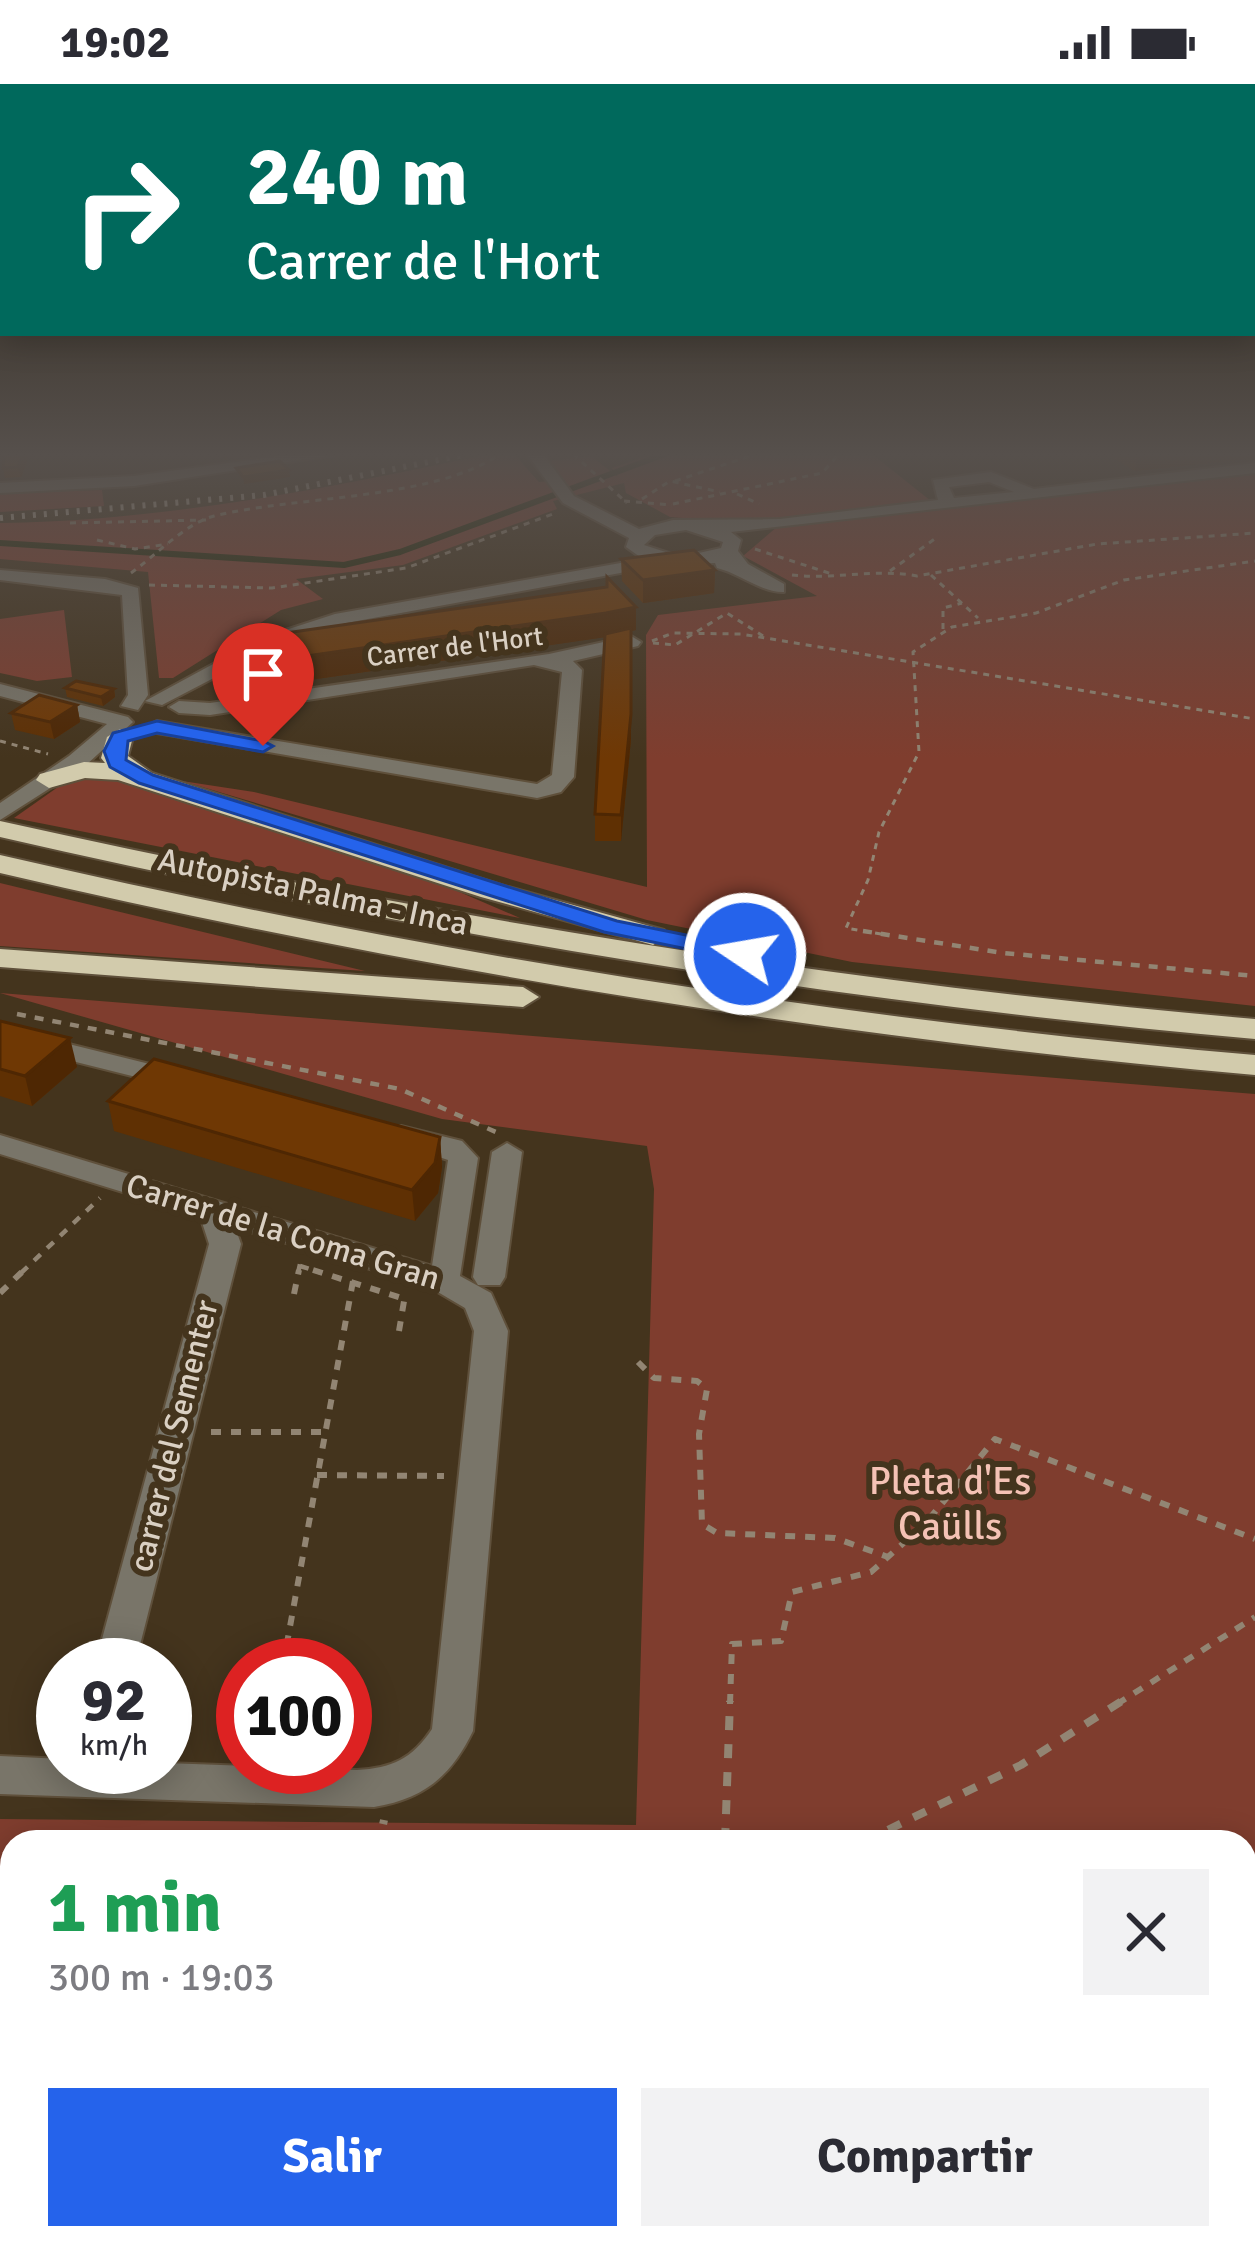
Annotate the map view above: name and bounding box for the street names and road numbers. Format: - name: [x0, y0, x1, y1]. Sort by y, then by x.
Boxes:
- street label: Carrer de l'Hort: [365, 620, 545, 674]
- street label: Autopista Palma - Inca: [154, 839, 472, 945]
- street label: Carrer de la Coma Gran: [121, 1165, 445, 1299]
- street label: carrer del Sementer: [120, 1296, 228, 1576]

